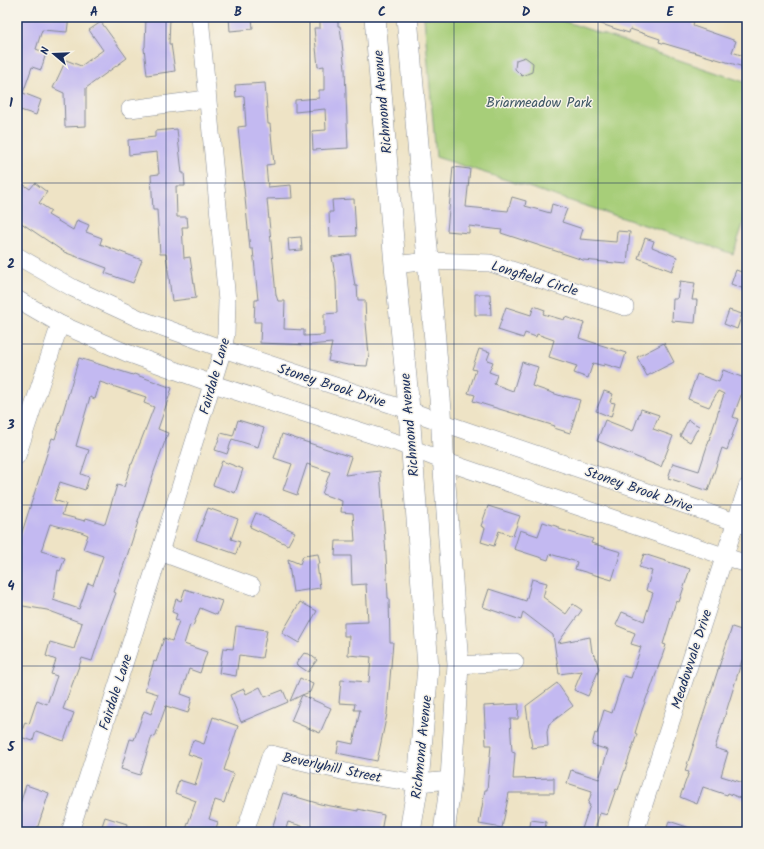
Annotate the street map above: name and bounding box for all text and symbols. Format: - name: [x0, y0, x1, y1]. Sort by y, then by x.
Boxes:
- text: A: [90, 2, 98, 23]
- text: B: [234, 2, 242, 23]
- text: C: [378, 2, 386, 23]
- text: D: [522, 2, 531, 23]
- text: E: [666, 2, 674, 23]
- north arrow: [34, 34, 74, 74]
- text: N: [36, 45, 55, 57]
- street label: Richmond Avenue: [367, 48, 398, 155]
- park label: Briarmeadow Park: [486, 92, 592, 114]
- text: 1: [9, 93, 13, 114]
- text: 2: [7, 254, 15, 275]
- street label: Longfield Circle: [488, 255, 582, 303]
- street label: Fairdale Lane: [194, 335, 237, 417]
- street label: Stoney Brook Drive: [275, 358, 389, 414]
- street label: Richmond Avenue: [394, 371, 425, 478]
- text: 3: [6, 415, 15, 436]
- street label: Stoney Brook Drive: [582, 461, 696, 519]
- text: 4: [7, 576, 15, 597]
- street label: Meadowvale Drive: [665, 606, 719, 712]
- street label: Fairdale Lane: [93, 651, 139, 733]
- street label: Richmond Avenue: [406, 694, 438, 800]
- text: 5: [7, 737, 16, 758]
- street label: Beverlyhill Street: [280, 747, 384, 789]

